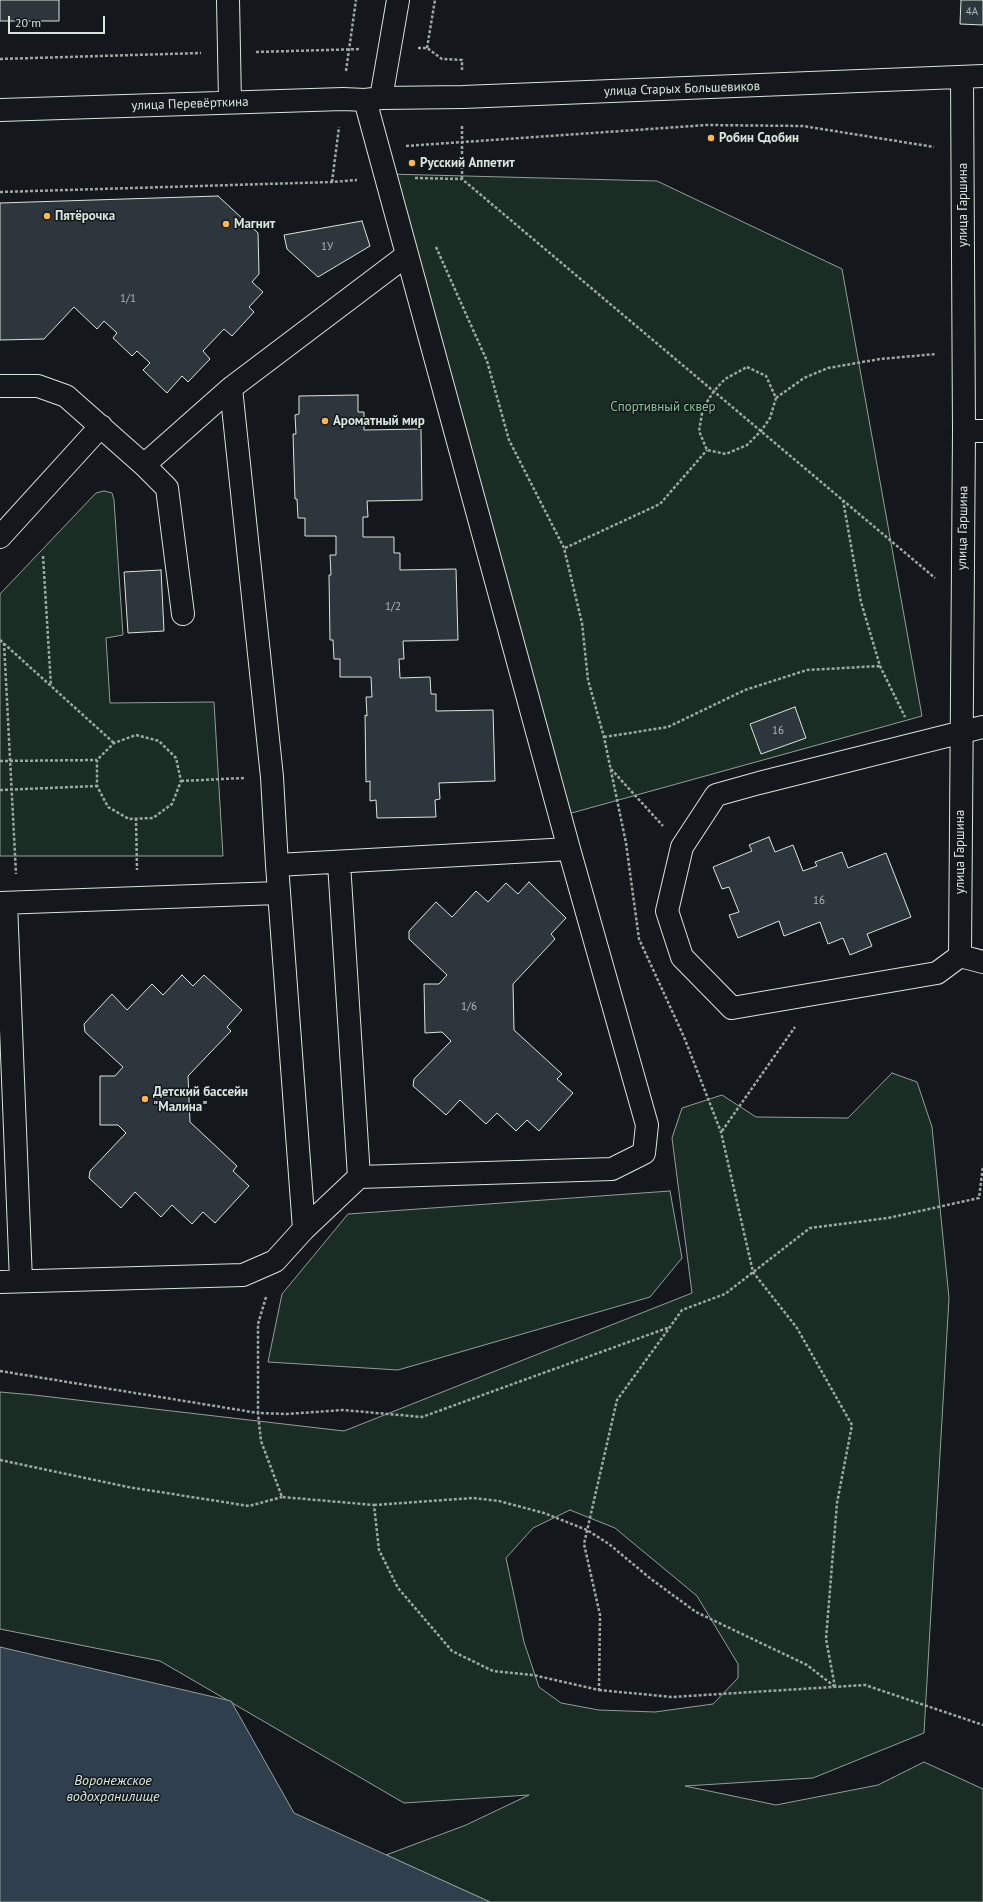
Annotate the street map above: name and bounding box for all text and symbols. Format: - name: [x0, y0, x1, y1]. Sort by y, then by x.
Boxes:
- house number: 4А: [966, 5, 978, 19]
- scale bar: [10, 8, 107, 34]
- text: 20 m: [15, 15, 41, 30]
- street label: улица Старых Большевиков: [604, 78, 760, 100]
- street label: улица Перевёрткина: [131, 94, 249, 114]
- place label: Робин Сдобин: [719, 130, 799, 146]
- marker: Робин Сдобин: [706, 133, 716, 143]
- place label: Русский Аппетит: [420, 155, 515, 171]
- marker: Русский Аппетит: [407, 158, 417, 168]
- street label: улица Гаршина: [955, 163, 971, 247]
- place label: Пятёрочка: [55, 208, 115, 224]
- marker: Пятёрочка: [42, 211, 52, 221]
- place label: Магнит: [234, 216, 275, 232]
- marker: Магнит: [221, 219, 231, 229]
- house number: 1У: [321, 240, 333, 254]
- house number: 1/1: [120, 292, 136, 306]
- park label: Спортивный сквер: [610, 399, 716, 415]
- place label: Ароматный мир: [333, 413, 425, 429]
- marker: Ароматный мир: [320, 416, 330, 426]
- street label: улица Гаршина: [954, 486, 972, 570]
- house number: 1/2: [385, 600, 401, 614]
- house number: 16: [772, 724, 784, 738]
- street label: улица Гаршина: [952, 810, 968, 894]
- house number: 16: [813, 894, 825, 908]
- house number: 1/6: [461, 1000, 477, 1014]
- place label: Детский бассейн "Малина": [153, 1084, 248, 1115]
- marker: Детский бассейн "Малина": [140, 1094, 150, 1104]
- water label: Воронежское водохранилище: [66, 1773, 160, 1806]

